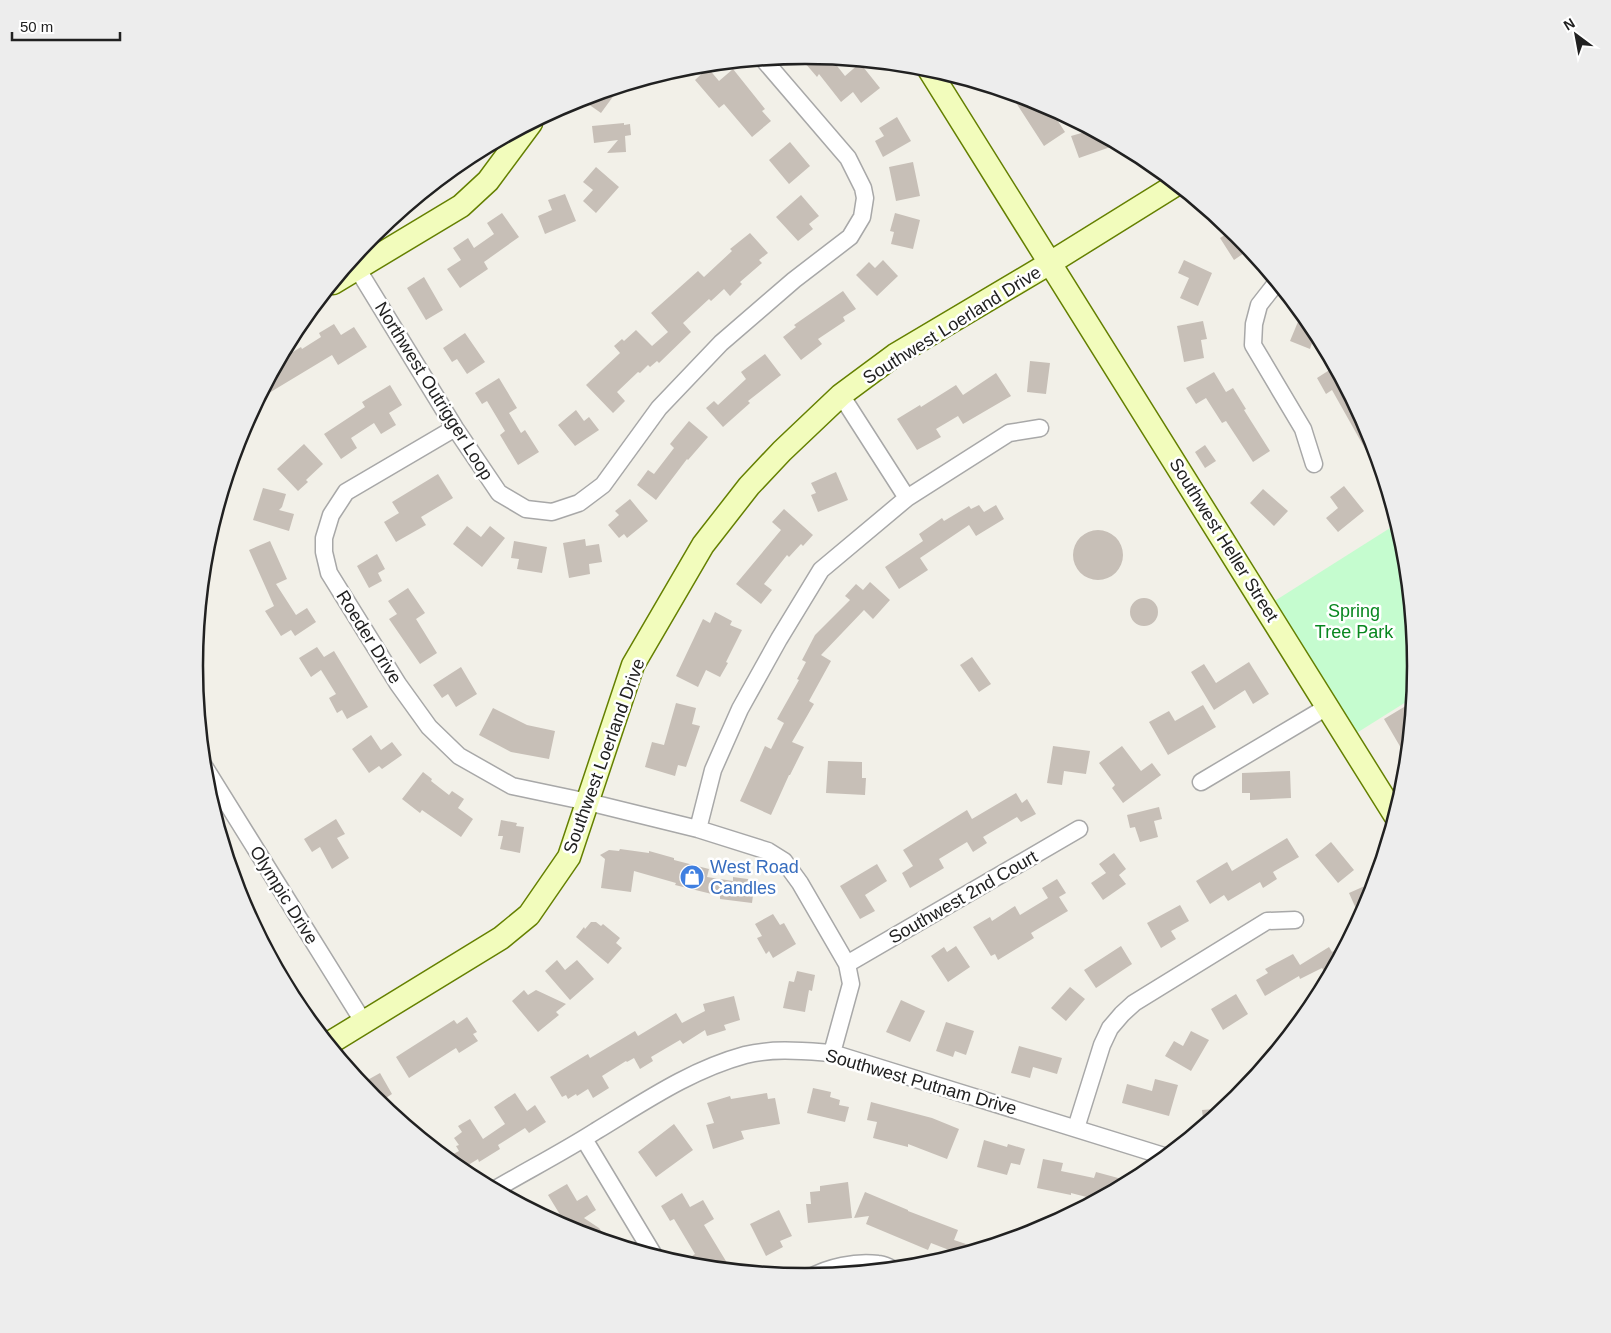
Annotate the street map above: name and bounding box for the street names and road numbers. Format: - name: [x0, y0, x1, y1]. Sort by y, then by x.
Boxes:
- street label: Southwest Loerland Drive: [859, 262, 1045, 388]
- street label: Northwest Outrigger Loop: [371, 298, 497, 484]
- street label: Southwest Heller Street: [1165, 455, 1283, 625]
- street label: Roeder Drive: [332, 587, 406, 687]
- street label: Southwest Loerland Drive: [559, 656, 649, 856]
- street label: Olympic Drive: [246, 842, 322, 948]
- street label: Southwest 2nd Court: [885, 846, 1041, 948]
- street label: Southwest Putnam Drive: [823, 1045, 1019, 1119]

